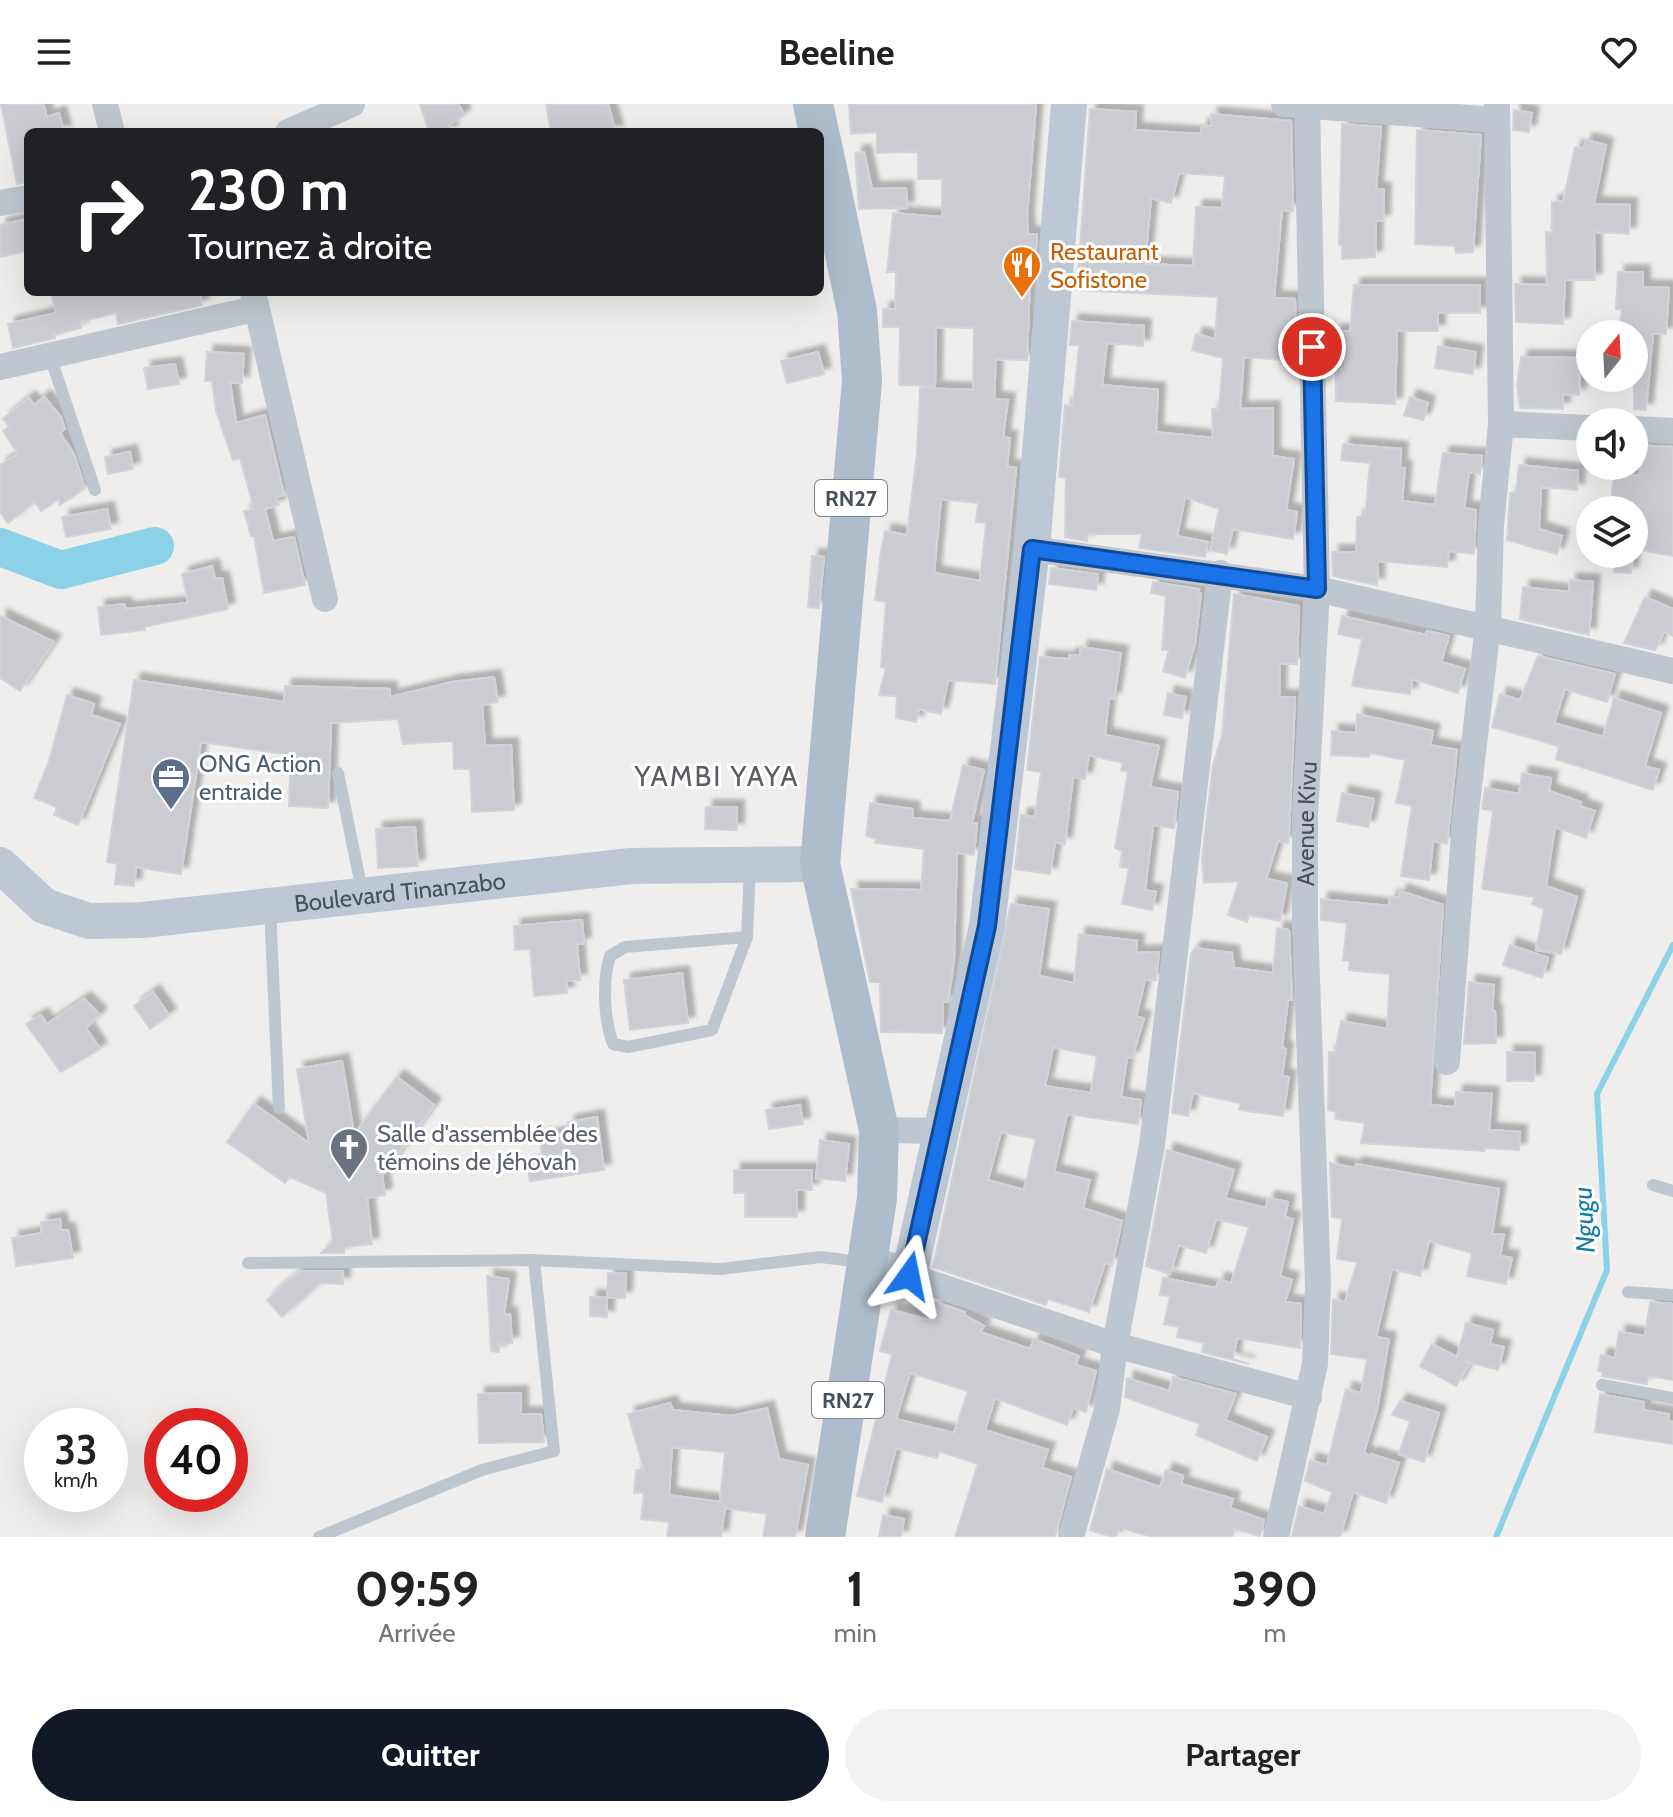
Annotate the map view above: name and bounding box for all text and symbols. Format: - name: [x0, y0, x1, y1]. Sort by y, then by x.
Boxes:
- icon: menu: [32, 30, 76, 74]
- text: Beeline: [778, 30, 895, 74]
- icon: heart: [1597, 30, 1641, 74]
- text: 230 m: [188, 156, 349, 224]
- icon: right: [56, 160, 160, 264]
- text: Tournez à droite: [188, 224, 432, 268]
- place label: Restaurant Sofistone: [1050, 237, 1159, 294]
- restaurant icon: Restaurant Sofistone: [1001, 244, 1043, 299]
- pin: [1278, 313, 1346, 381]
- north arrow: [1576, 320, 1648, 392]
- map controls: [1576, 320, 1648, 568]
- icon: arrive: [1290, 325, 1334, 369]
- button: sound: [1576, 408, 1648, 480]
- road number: RN27: [815, 480, 887, 516]
- button: layers: [1576, 496, 1648, 568]
- place label: ONG Action entraide: [199, 749, 321, 806]
- office icon: ONG Action entraide: [150, 756, 192, 811]
- district label: YAMBI YAYA: [634, 759, 799, 793]
- street label: Avenue Kivu: [1291, 760, 1322, 886]
- street label: Boulevard Tinanzabo: [293, 865, 507, 918]
- place label: Salle d'assemblée des témoins de Jéhovah: [377, 1119, 598, 1176]
- church icon: Salle d'assemblée des témoins de Jéhovah: [328, 1126, 370, 1181]
- water label: Ngugu: [1566, 1186, 1602, 1254]
- position arrow: [867, 1234, 951, 1318]
- road number: RN27: [812, 1382, 884, 1418]
- speed limit sign: 40: [144, 1408, 248, 1512]
- text: 33: [54, 1425, 98, 1474]
- text: km/h: [54, 1468, 98, 1492]
- text: 09:59: [355, 1560, 479, 1618]
- text: 1: [846, 1560, 864, 1618]
- text: 390: [1231, 1560, 1318, 1618]
- text: Arrivée: [378, 1617, 455, 1649]
- text: min: [834, 1617, 877, 1649]
- text: m: [1263, 1617, 1286, 1649]
- button: Quitter: [32, 1709, 829, 1801]
- button: Partager: [845, 1709, 1641, 1801]

